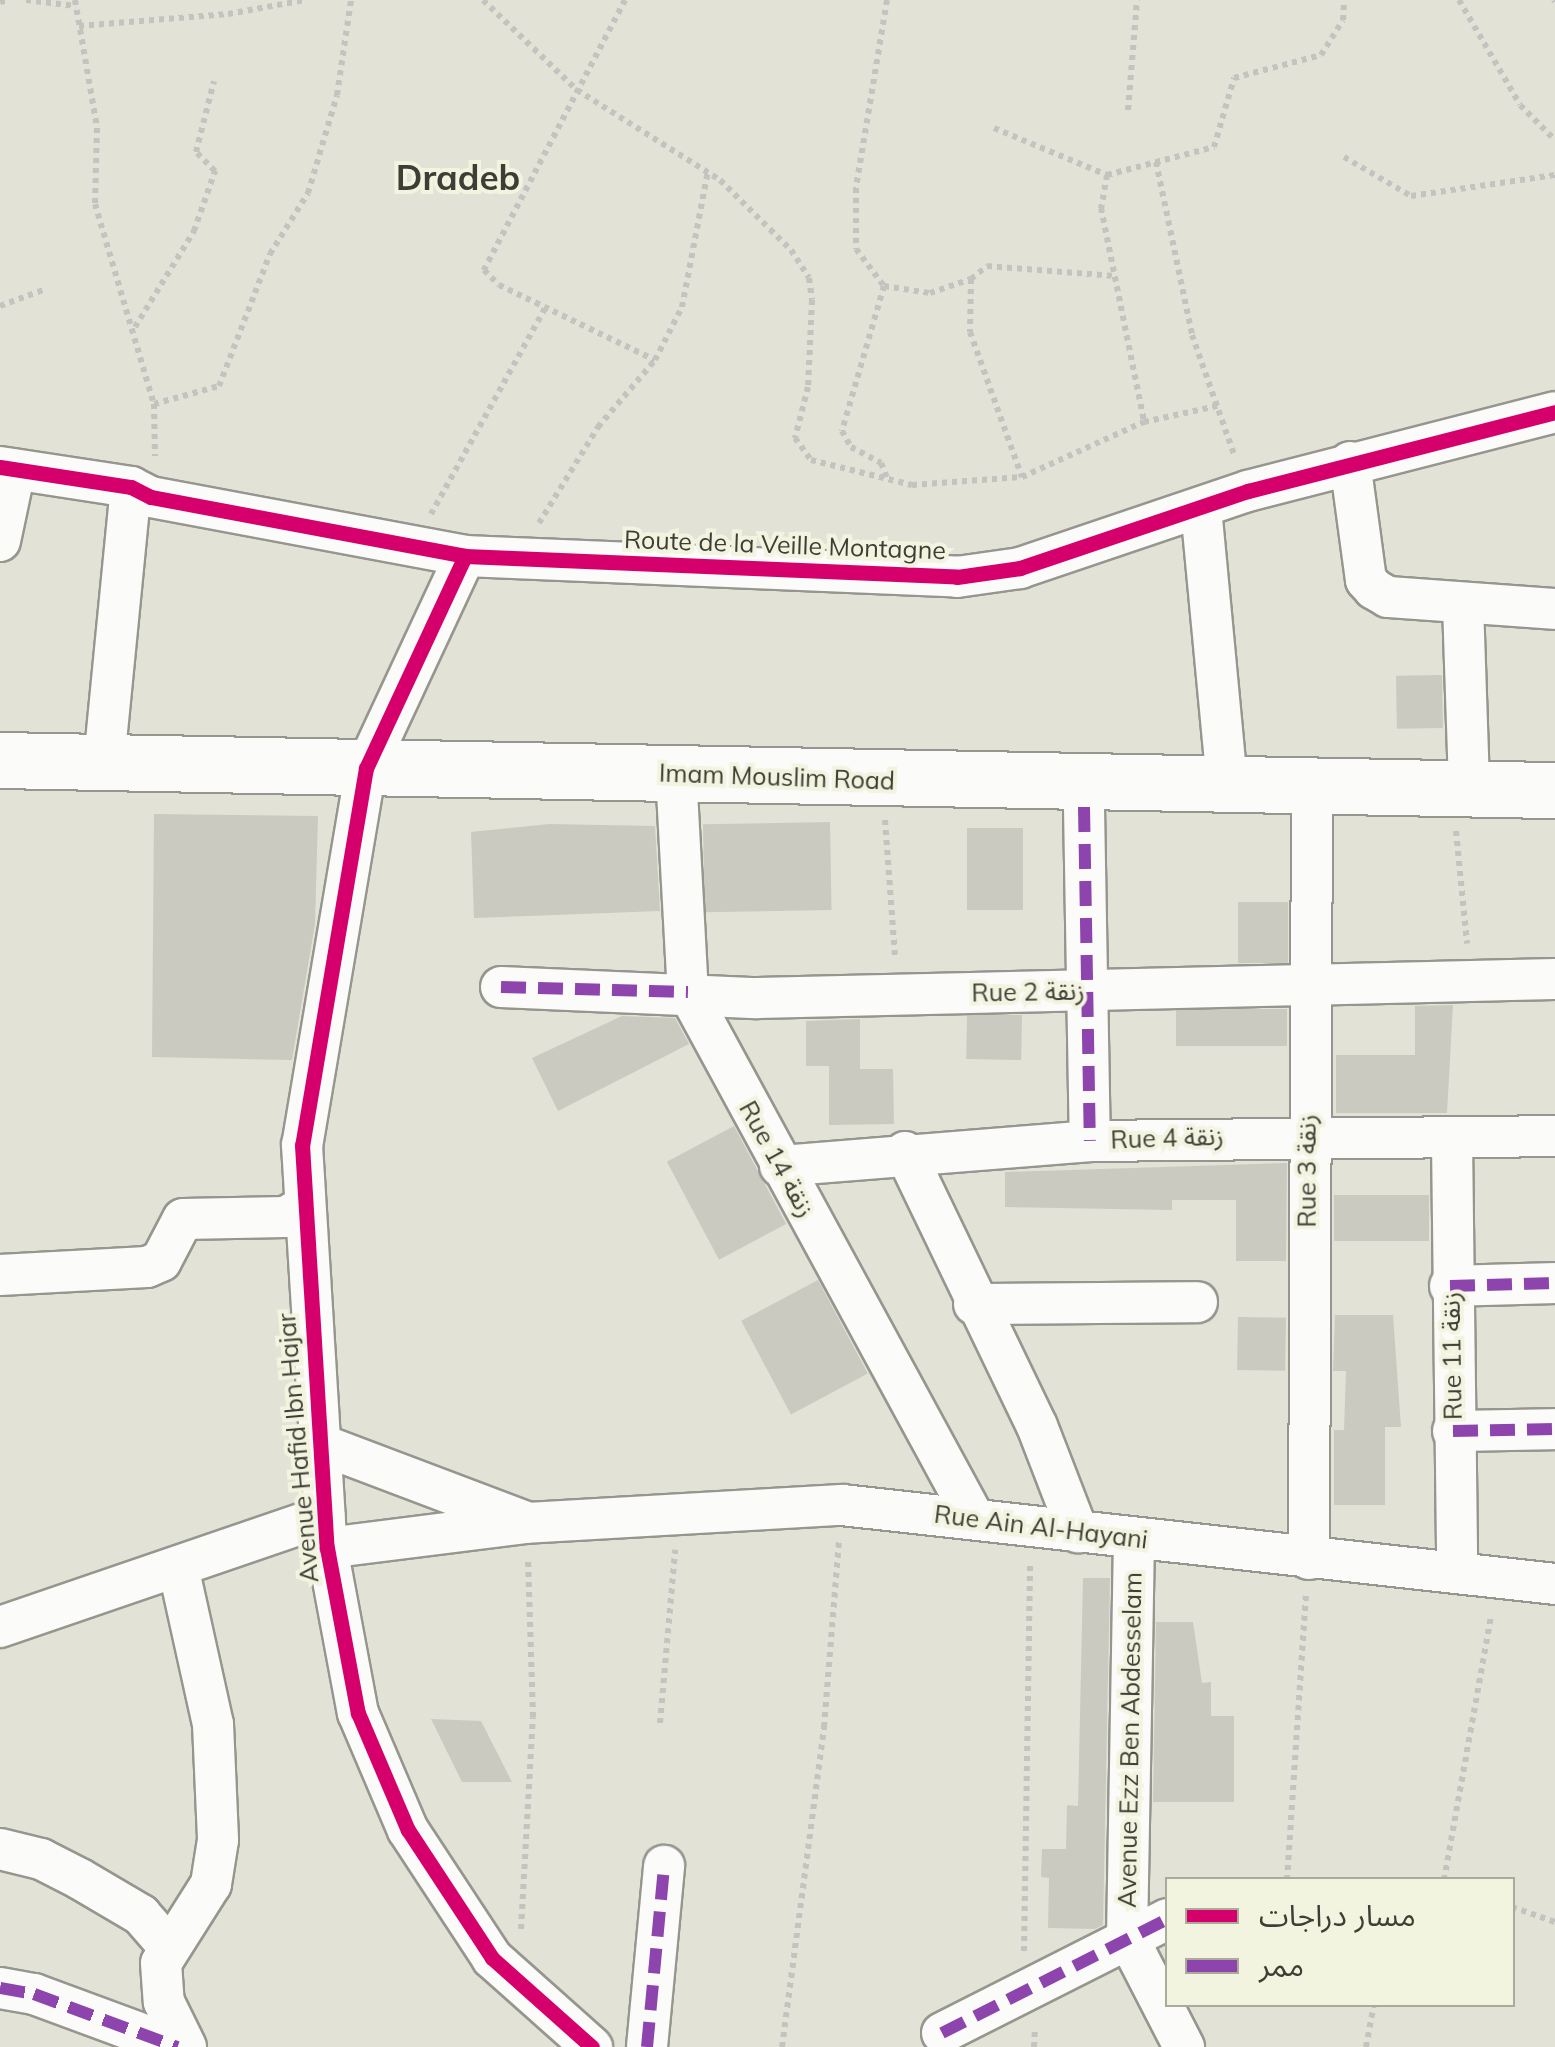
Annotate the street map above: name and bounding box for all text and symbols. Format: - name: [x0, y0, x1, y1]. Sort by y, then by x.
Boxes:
- district label: Dradeb: [396, 156, 520, 198]
- street label: Route de la Veille Montagne: [624, 524, 946, 566]
- street label: Imam Mouslim Road: [658, 758, 896, 796]
- street label: Rue 2 زنقة: [971, 976, 1085, 1008]
- street label: Rue 14 زنقة: [733, 1096, 821, 1222]
- street label: Rue 3 زنقة: [1292, 1114, 1322, 1228]
- street label: Rue 4 زنقة: [1110, 1121, 1224, 1155]
- street label: Rue 11 زنقة: [1436, 1292, 1468, 1420]
- street label: Avenue Hafid Ibn Hajar: [271, 1312, 325, 1584]
- street label: Rue Ain Al-Hayani: [932, 1499, 1150, 1555]
- street label: Avenue Ezz Ben Abdesselam: [1112, 1572, 1148, 1908]
- legend: [1165, 1877, 1515, 2007]
- text: مسار دراجات: [1259, 1896, 1416, 1934]
- text: ممر: [1259, 1946, 1304, 1984]

